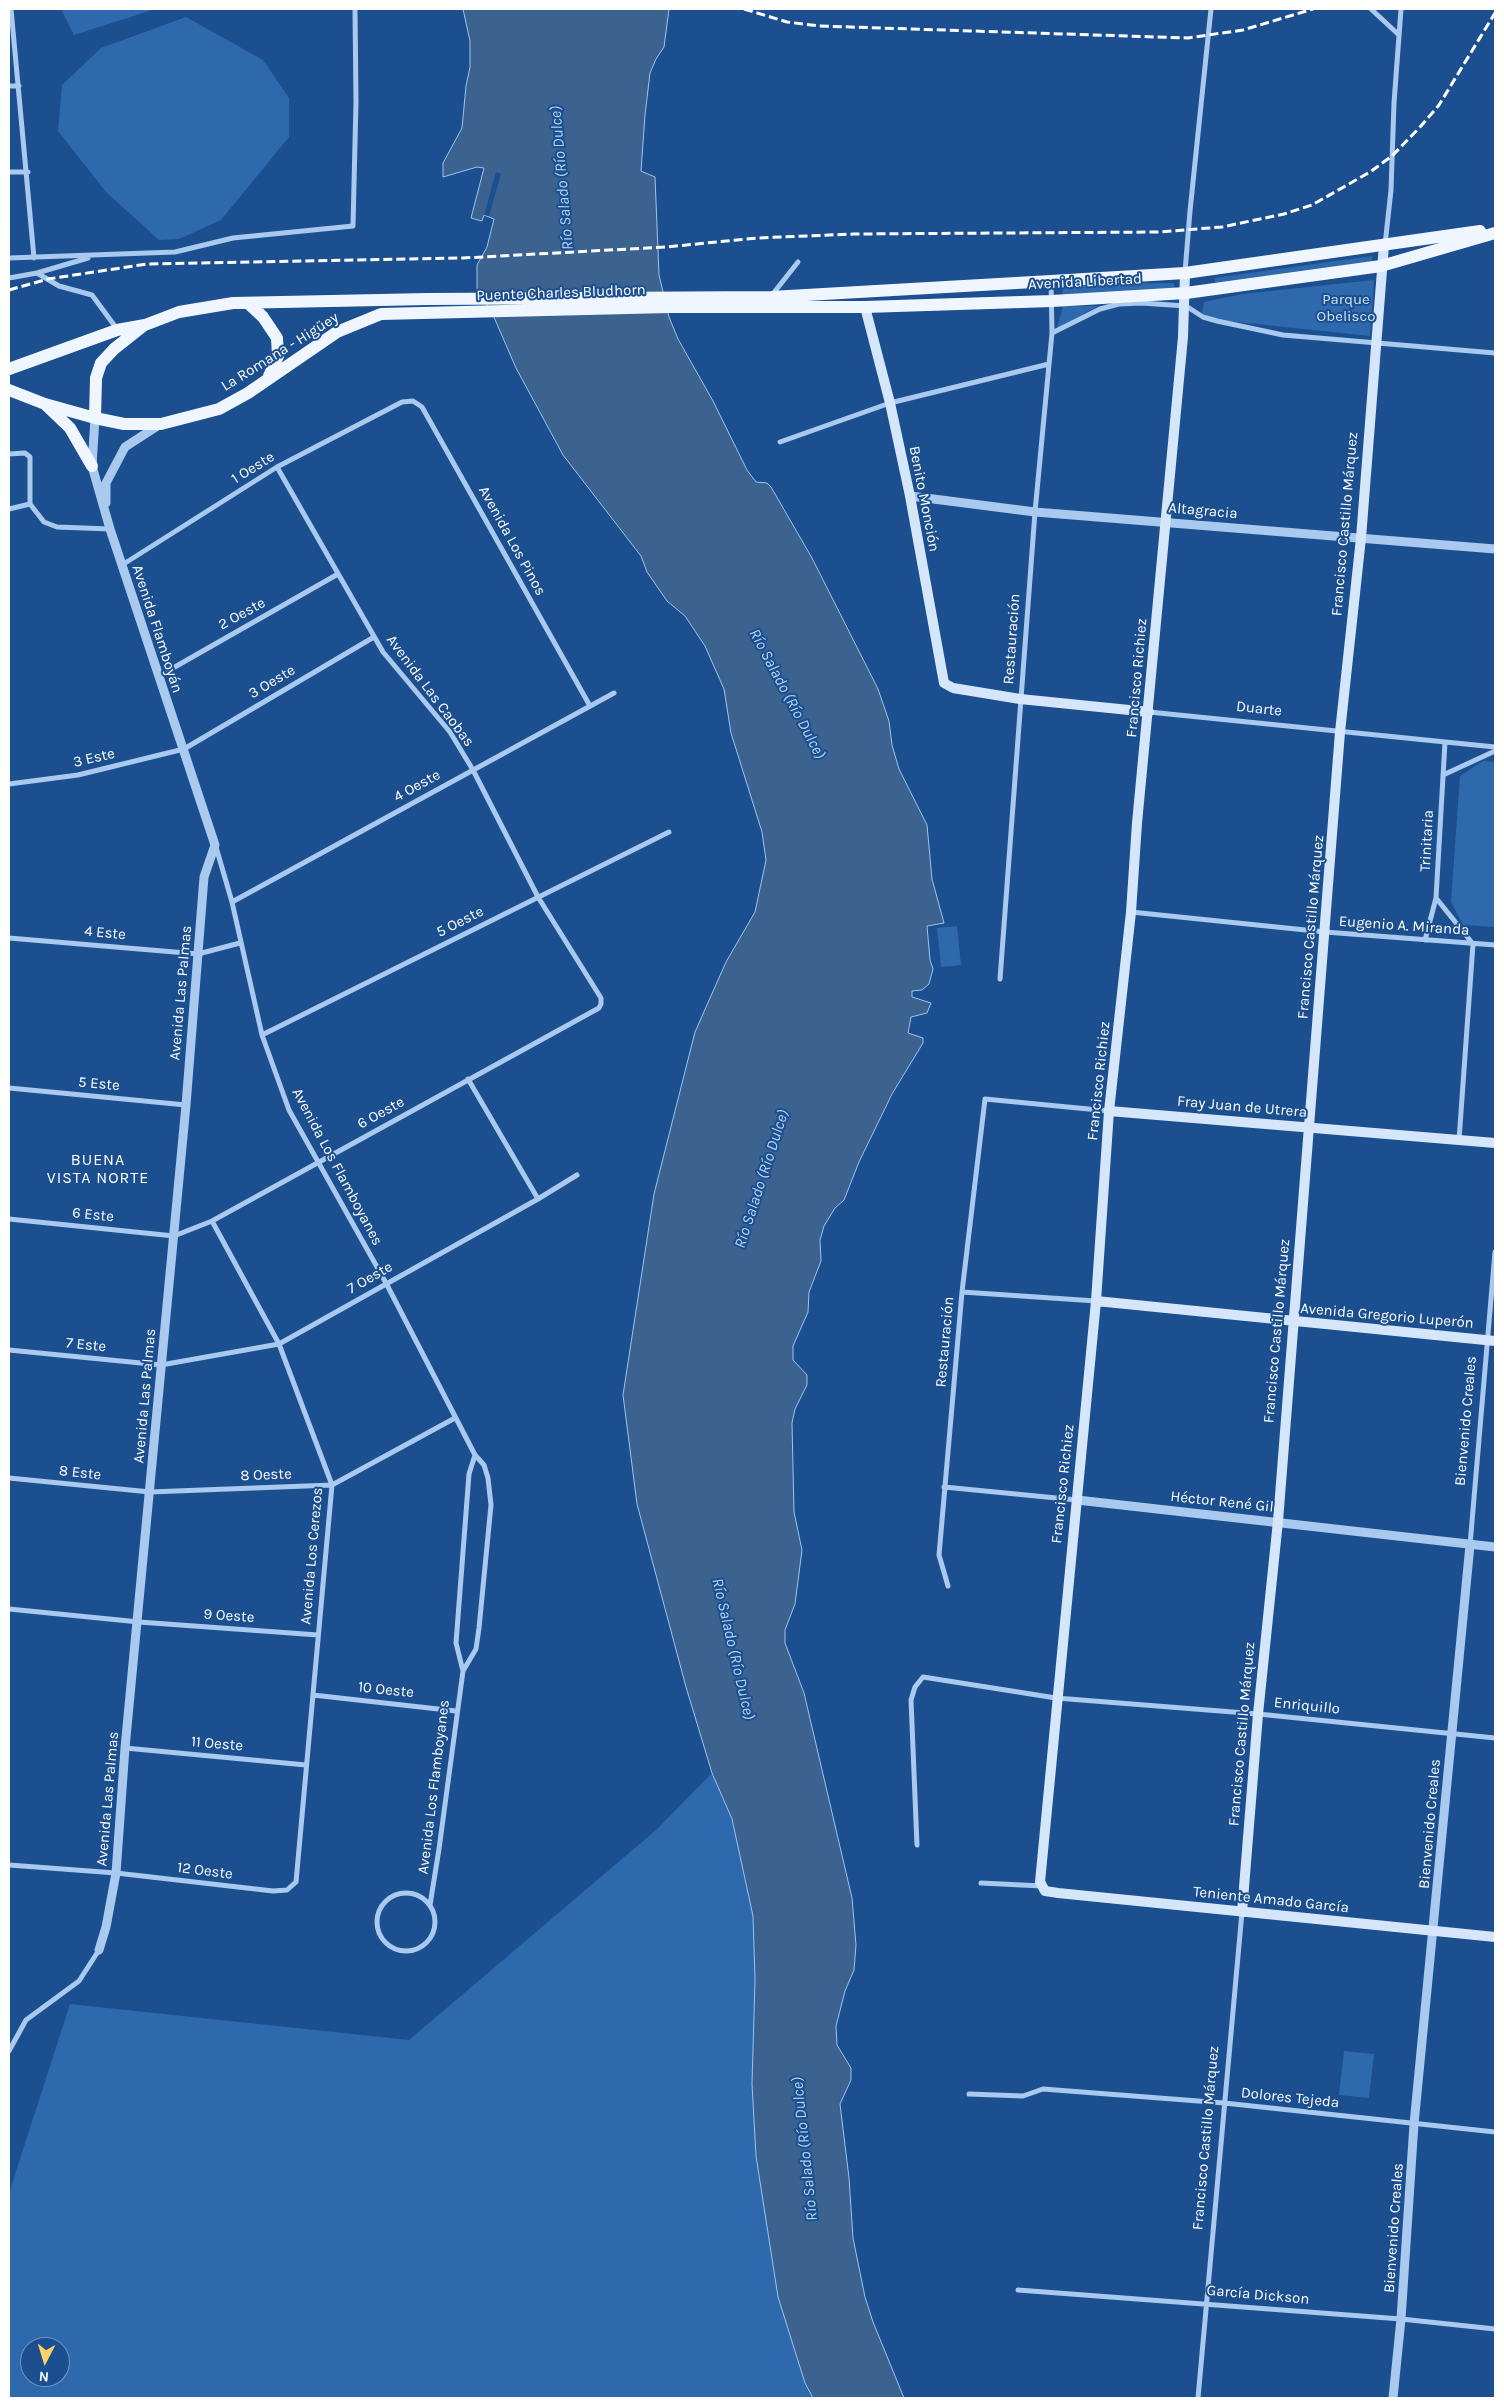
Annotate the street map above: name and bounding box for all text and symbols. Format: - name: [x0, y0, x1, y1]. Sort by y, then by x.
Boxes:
- water label: Río Salado (Río Dulce): [546, 105, 578, 251]
- street label: Avenida Libertad: [1028, 270, 1142, 294]
- street label: Puente Charles Bludhorn: [476, 281, 646, 305]
- park label: Parque Obelisco: [1317, 291, 1375, 326]
- street label: La Romana - Higüey: [218, 309, 342, 395]
- street label: Francisco Castillo Márquez: [1328, 431, 1362, 617]
- street label: Benito Monción: [905, 445, 943, 553]
- street label: 1 Oeste: [228, 448, 278, 488]
- street label: Avenida Los Pinos: [474, 483, 550, 599]
- street label: Altagracia: [1168, 499, 1238, 523]
- street label: Avenida Flamboyán: [128, 563, 186, 695]
- street label: Restauración: [1000, 593, 1024, 685]
- street label: 2 Oeste: [215, 594, 269, 634]
- street label: Francisco Richiez: [1123, 617, 1151, 739]
- water label: Río Salado (Río Dulce): [745, 626, 829, 762]
- street label: Avenida Las Caobas: [382, 632, 478, 750]
- street label: 3 Oeste: [245, 661, 299, 703]
- street label: Duarte: [1235, 698, 1283, 720]
- street label: 3 Este: [71, 744, 117, 772]
- street label: 4 Oeste: [391, 766, 443, 806]
- street label: Trinitaria: [1416, 810, 1438, 872]
- street label: Francisco Castillo Márquez: [1294, 834, 1328, 1020]
- street label: 5 Oeste: [433, 902, 487, 942]
- street label: Eugenio A. Miranda: [1338, 912, 1470, 940]
- street label: 4 Este: [83, 922, 127, 944]
- street label: Avenida Las Palmas: [166, 925, 196, 1061]
- street label: Francisco Richiez: [1084, 1020, 1114, 1142]
- street label: 5 Este: [77, 1073, 121, 1095]
- street label: Avenida Los Flamboyanes: [288, 1085, 386, 1249]
- street label: Fray Juan de Utrera: [1176, 1092, 1308, 1122]
- street label: 6 Oeste: [354, 1093, 408, 1133]
- water label: Río Salado (Río Dulce): [730, 1107, 794, 1251]
- district label: BUENA VISTA NORTE: [45, 1150, 151, 1188]
- street label: 6 Este: [71, 1204, 115, 1226]
- street label: Francisco Castillo Márquez: [1260, 1238, 1294, 1424]
- street label: 7 Oeste: [344, 1258, 396, 1298]
- street label: Restauración: [932, 1296, 958, 1388]
- street label: Avenida Gregorio Luperón: [1299, 1299, 1475, 1333]
- street label: Avenida Las Palmas: [130, 1328, 160, 1464]
- street label: 7 Este: [65, 1334, 107, 1356]
- street label: Bienvenido Creales: [1451, 1355, 1481, 1487]
- street label: Francisco Richiez: [1048, 1423, 1078, 1545]
- street label: 8 Este: [58, 1462, 102, 1484]
- street label: 8 Oeste: [240, 1465, 292, 1485]
- street label: Avenida Los Cerezos: [297, 1487, 327, 1625]
- street label: Héctor René Gil: [1169, 1488, 1275, 1516]
- water label: Río Salado (Río Dulce): [707, 1576, 759, 1722]
- street label: 9 Oeste: [203, 1605, 255, 1627]
- street label: Francisco Castillo Márquez: [1225, 1641, 1259, 1827]
- street label: 10 Oeste: [357, 1678, 415, 1702]
- street label: Enriquillo: [1273, 1694, 1341, 1718]
- street label: Avenida Los Flamboyanes: [414, 1699, 454, 1875]
- street label: Avenida Las Palmas: [93, 1731, 123, 1867]
- street label: 11 Oeste: [190, 1733, 244, 1755]
- street label: Bienvenido Creales: [1415, 1758, 1445, 1890]
- street label: 12 Oeste: [176, 1859, 234, 1883]
- street label: Teniente Amado García: [1192, 1883, 1350, 1917]
- street label: Francisco Castillo Márquez: [1189, 2045, 1223, 2231]
- water label: Río Salado (Río Dulce): [788, 2076, 822, 2222]
- street label: Dolores Tejeda: [1240, 2084, 1340, 2112]
- street label: Bienvenido Creales: [1380, 2162, 1408, 2294]
- street label: García Dickson: [1206, 2282, 1310, 2308]
- north arrow: [20, 2337, 70, 2387]
- text: N: [38, 2368, 49, 2385]

